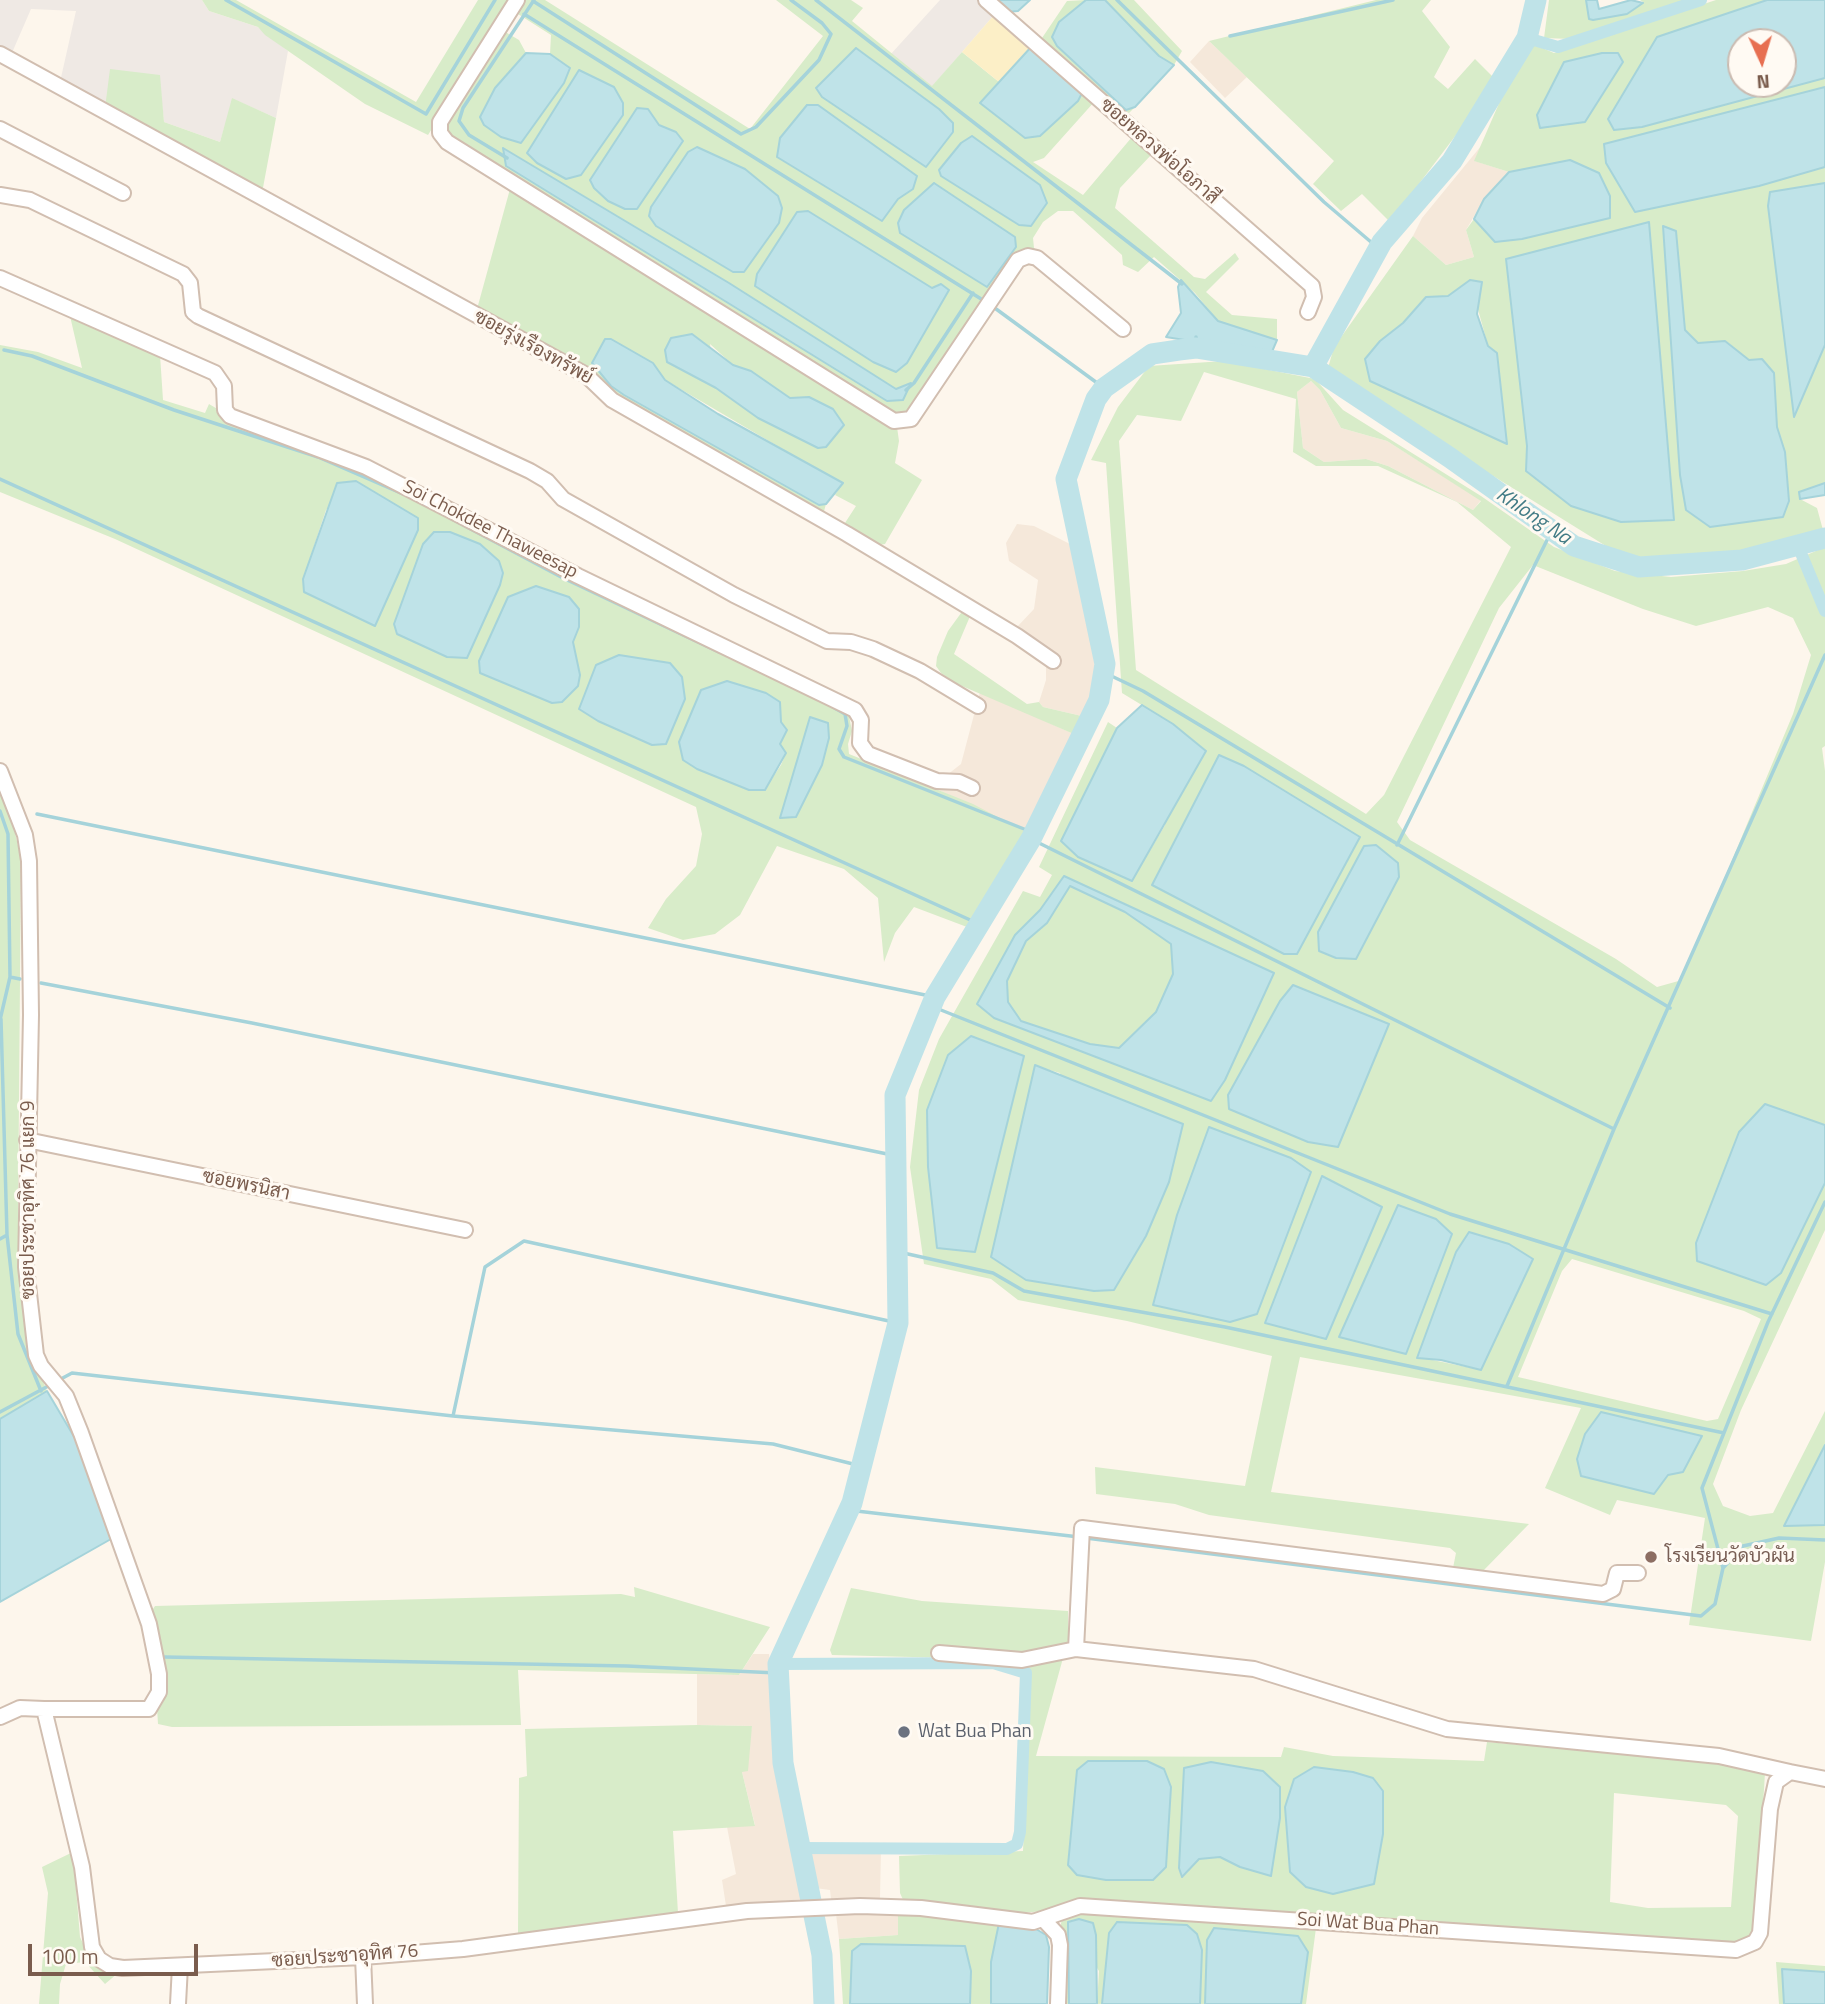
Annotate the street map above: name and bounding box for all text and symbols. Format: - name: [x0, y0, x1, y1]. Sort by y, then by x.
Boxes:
- north arrow: [1727, 28, 1797, 98]
- text: N: [1756, 68, 1771, 97]
- street label: ซอยหลวงพ่อโอภาสี: [1095, 94, 1223, 210]
- street label: ซอยรุ่งเรืองทรัพย์: [469, 306, 597, 390]
- street label: Soi Chokdee Thaweesap: [399, 476, 581, 584]
- water label: Khlong Na: [1491, 483, 1575, 551]
- street label: ซอยประชาอุทิศ 76 แยก 9: [18, 1101, 40, 1299]
- street label: ซอยพรนิสา: [200, 1166, 292, 1206]
- place label: โรงเรียนวัดบัวผัน: [1665, 1546, 1795, 1568]
- marker: โรงเรียนวัดบัวผัน: [1643, 1549, 1659, 1565]
- place label: Wat Bua Phan: [918, 1721, 1032, 1743]
- marker: Wat Bua Phan: [896, 1724, 912, 1740]
- street label: Soi Wat Bua Phan: [1296, 1909, 1440, 1941]
- scale bar: [32, 1930, 201, 1974]
- text: 100 m: [41, 1940, 98, 1972]
- street label: ซอยประชาอุทิศ 76: [271, 1941, 419, 1973]

